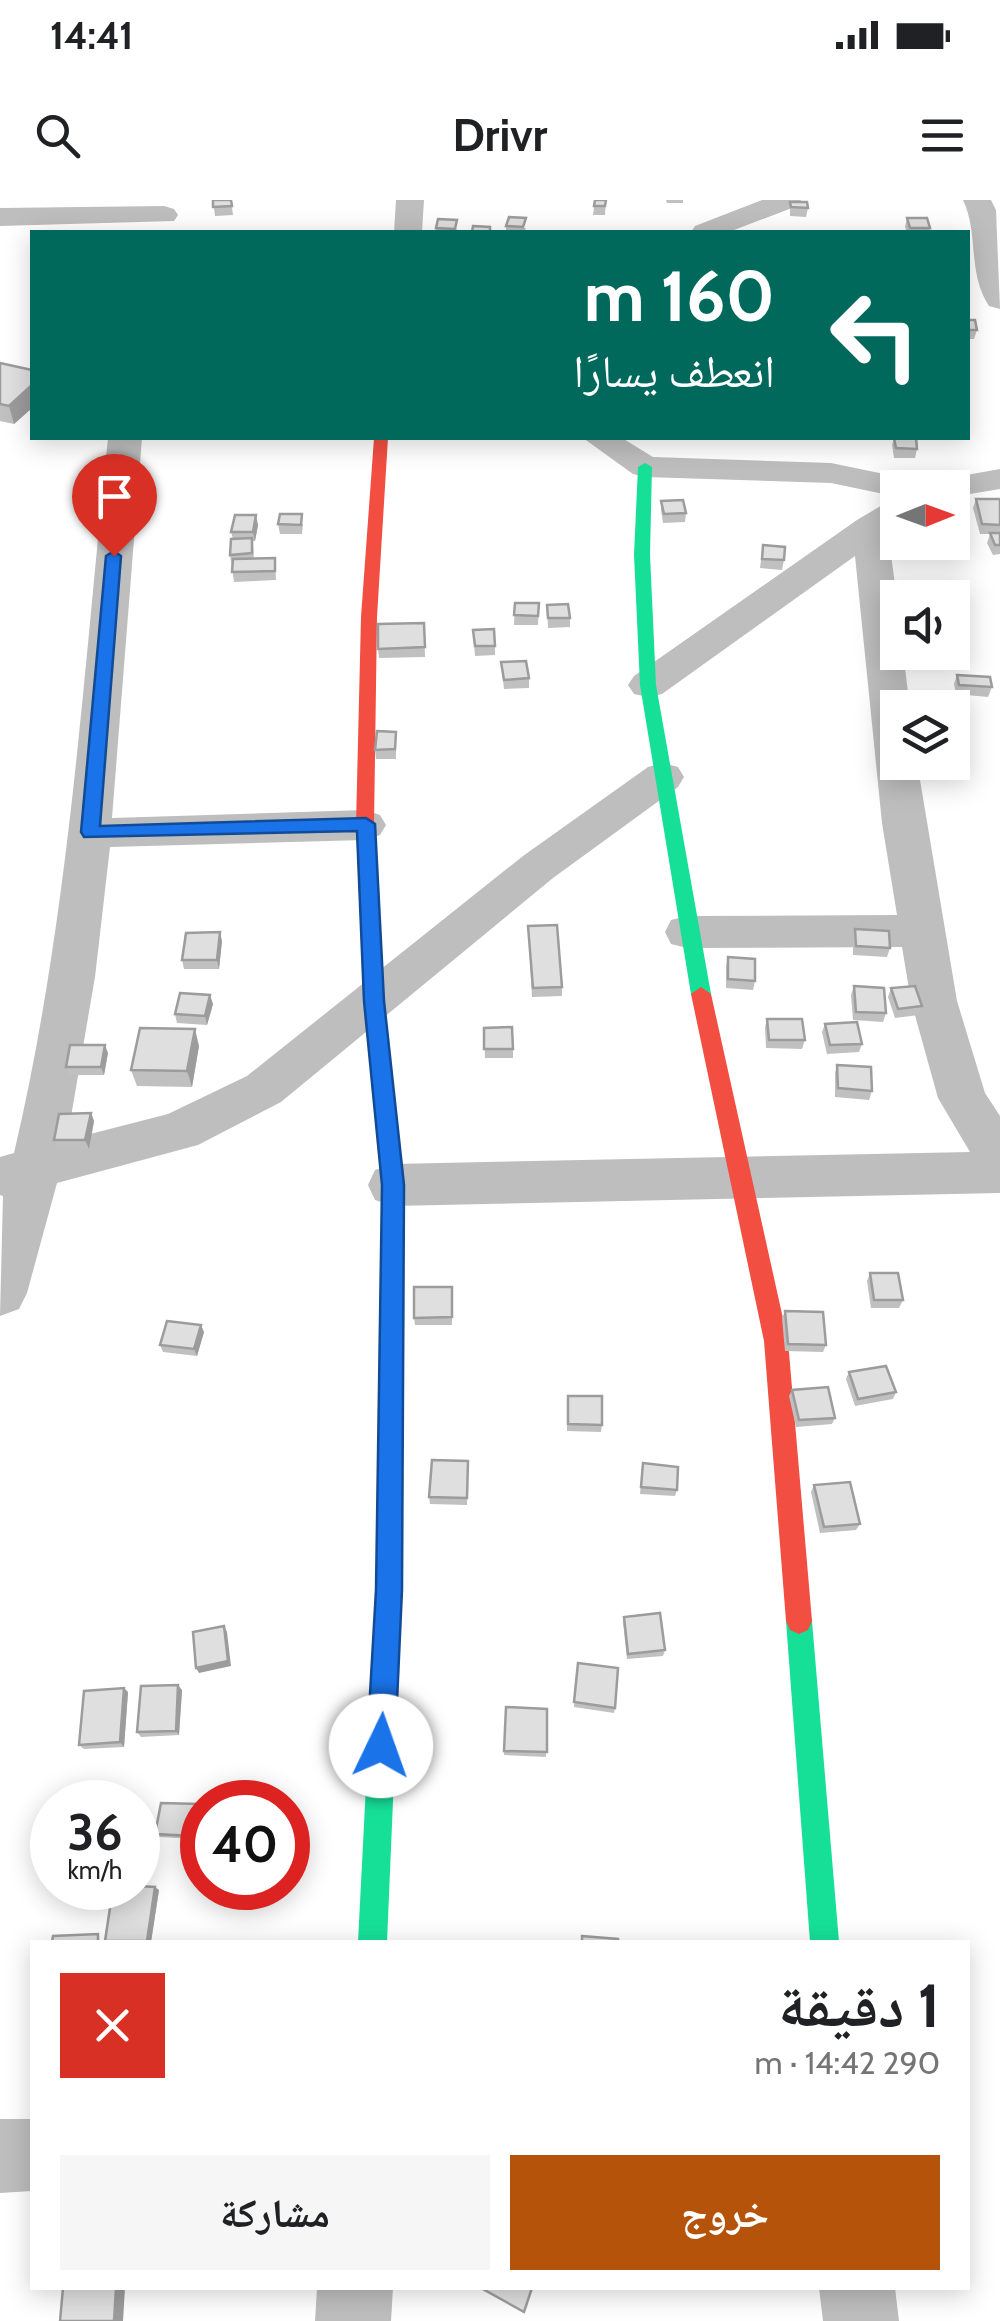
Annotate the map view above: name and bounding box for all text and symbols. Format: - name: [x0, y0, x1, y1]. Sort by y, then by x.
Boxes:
- text: 14:41: [50, 12, 133, 59]
- icon: search: [30, 108, 85, 163]
- text: Drivr: [453, 108, 547, 162]
- icon: menu: [915, 108, 970, 163]
- text: 160 m: [584, 253, 775, 339]
- icon: left: [810, 270, 940, 400]
- text: انعطف يسارًا: [573, 344, 775, 398]
- pin: [72, 454, 157, 557]
- icon: arrive: [87, 469, 142, 524]
- north arrow: [880, 470, 970, 560]
- map controls: [880, 470, 970, 780]
- button: sound: [880, 580, 970, 670]
- button: layers: [880, 690, 970, 780]
- position arrow: [329, 1694, 433, 1798]
- speed limit sign: 40: [180, 1780, 310, 1910]
- text: 36: [67, 1802, 123, 1863]
- text: km/h: [68, 1855, 122, 1885]
- text: 1 دقيقة: [778, 1969, 940, 2042]
- button: close: [60, 1973, 165, 2078]
- text: 290 m · 14:42: [755, 2043, 940, 2082]
- button: مشاركة: [60, 2155, 490, 2270]
- button: خروج: [510, 2155, 940, 2270]

